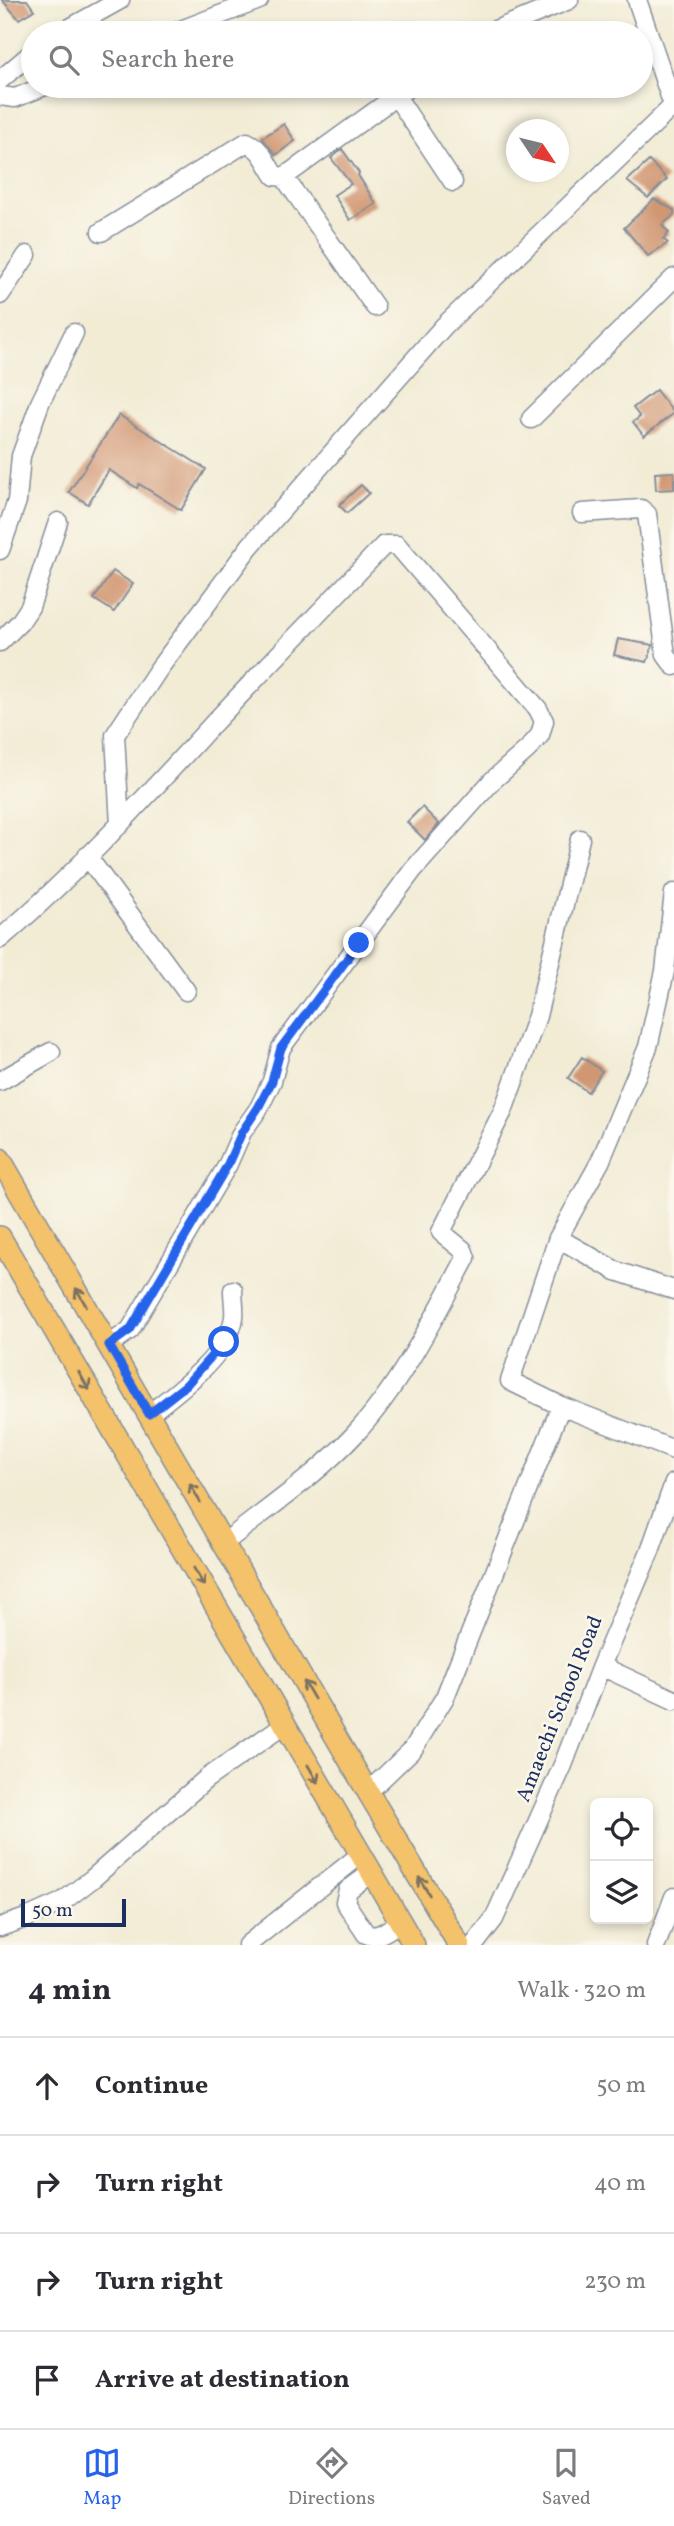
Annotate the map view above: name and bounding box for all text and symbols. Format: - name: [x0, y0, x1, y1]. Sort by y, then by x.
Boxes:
- search box: [21, 21, 653, 98]
- icon: search: [45, 41, 83, 79]
- text: Search here: [101, 42, 234, 78]
- north arrow: [506, 119, 569, 182]
- route end: [343, 927, 374, 958]
- one-way arrow: [73, 1287, 87, 1307]
- route start: [208, 1326, 239, 1357]
- one-way arrow: [77, 1370, 91, 1390]
- one-way arrow: [188, 1484, 202, 1504]
- one-way arrow: [192, 1567, 206, 1587]
- street label: Amaechi School Road: [509, 1611, 611, 1807]
- one-way arrow: [302, 1681, 316, 1701]
- one-way arrow: [307, 1763, 320, 1784]
- map controls: [590, 1798, 653, 1924]
- button: locate: [590, 1798, 653, 1861]
- button: layers: [590, 1861, 653, 1924]
- one-way arrow: [417, 1877, 431, 1897]
- scale bar: [21, 1896, 126, 1928]
- text: 50 m: [32, 1898, 73, 1924]
- text: 4 min: [28, 1970, 112, 2012]
- text: Walk · 320 m: [517, 1975, 646, 2007]
- icon: ahead: [28, 2067, 66, 2105]
- text: Continue: [95, 2068, 208, 2104]
- text: 50 m: [597, 2070, 646, 2102]
- icon: right: [28, 2165, 66, 2203]
- text: Turn right: [95, 2166, 223, 2202]
- text: 40 m: [594, 2168, 646, 2200]
- icon: right: [28, 2263, 66, 2301]
- text: Turn right: [95, 2264, 223, 2300]
- text: 230 m: [584, 2266, 646, 2298]
- icon: arrive: [28, 2361, 66, 2399]
- text: Arrive at destination: [95, 2362, 350, 2398]
- tab: Map: [83, 2444, 121, 2512]
- tab: Directions: [288, 2444, 375, 2512]
- tab: Saved: [542, 2444, 591, 2512]

